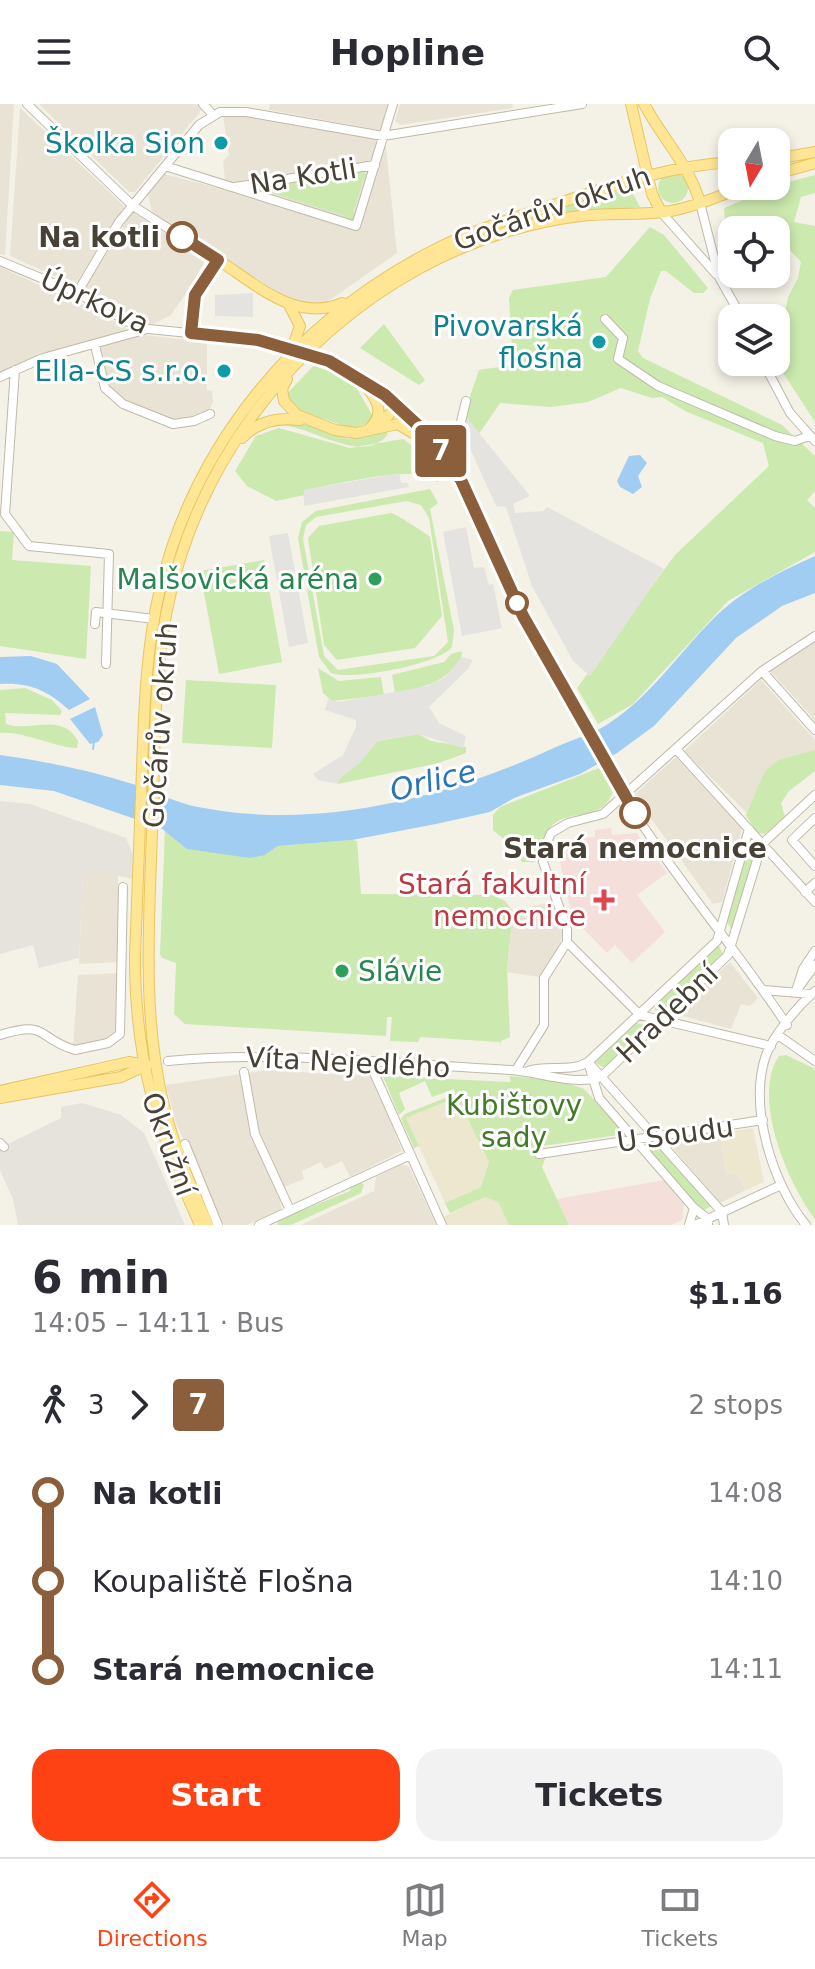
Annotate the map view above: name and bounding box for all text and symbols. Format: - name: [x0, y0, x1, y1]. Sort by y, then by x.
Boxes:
- icon: menu: [32, 30, 76, 74]
- icon: search: [739, 30, 783, 74]
- text: Hopline: [330, 32, 485, 73]
- place label: Školka Sion: [45, 126, 205, 160]
- north arrow: [718, 128, 790, 200]
- map controls: [718, 128, 790, 376]
- marker: Školka Sion: [212, 134, 230, 152]
- street label: Na Kotli: [247, 152, 359, 201]
- street label: Gočárův okruh: [449, 159, 655, 258]
- button: locate: [718, 216, 790, 288]
- place label: Na kotli: [38, 221, 160, 254]
- marker: Na kotli: [167, 222, 197, 252]
- street label: Úprkova: [35, 261, 155, 341]
- button: layers: [718, 304, 790, 376]
- place label: Pivovarská flošna: [433, 310, 583, 375]
- marker: Pivovarská flošna: [590, 333, 608, 351]
- place label: Ella-CS s.r.o.: [34, 355, 208, 388]
- marker: Ella-CS s.r.o.: [215, 362, 233, 380]
- line badge: 7: [415, 425, 467, 477]
- text: 7: [431, 434, 451, 467]
- place label: Malšovická aréna: [116, 563, 359, 596]
- marker: Malšovická aréna: [366, 570, 384, 588]
- unlabelled marker: [506, 592, 528, 614]
- street label: Gočárův okruh: [137, 621, 184, 829]
- water label: Orlice: [386, 753, 480, 808]
- marker: Stará nemocnice: [620, 798, 650, 828]
- place label: Stará nemocnice: [503, 832, 767, 865]
- place label: Stará fakultní nemocnice: [398, 868, 587, 933]
- marker: Stará fakultní nemocnice: [593, 889, 615, 911]
- place label: Slávie: [358, 955, 442, 988]
- street label: Hradební: [610, 956, 726, 1070]
- marker: Slávie: [333, 962, 351, 980]
- street label: Víta Nejedlého: [245, 1041, 451, 1084]
- street label: Okružní: [135, 1088, 203, 1202]
- park label: Kubištovy sady: [446, 1089, 582, 1154]
- street label: U Soudu: [615, 1110, 736, 1159]
- text: 6 min: [32, 1252, 170, 1303]
- text: $1.16: [688, 1276, 783, 1311]
- text: 14:05 – 14:11 · Bus: [32, 1308, 284, 1338]
- icon: walk: [32, 1383, 76, 1427]
- icon: forward: [117, 1383, 161, 1427]
- text: 7: [189, 1388, 208, 1421]
- text: 3: [88, 1390, 105, 1420]
- text: 2 stops: [688, 1390, 783, 1420]
- text: Na kotli: [92, 1476, 222, 1511]
- text: 14:08: [708, 1478, 783, 1508]
- text: Koupaliště Flošna: [92, 1564, 354, 1599]
- text: 14:10: [708, 1566, 783, 1596]
- text: Stará nemocnice: [92, 1652, 375, 1687]
- text: 14:11: [708, 1654, 783, 1684]
- button: Start: [32, 1749, 400, 1841]
- button: Tickets: [416, 1749, 783, 1841]
- tab: Directions: [97, 1878, 208, 1951]
- tab: Map: [401, 1878, 448, 1951]
- tab: Tickets: [642, 1878, 718, 1951]

